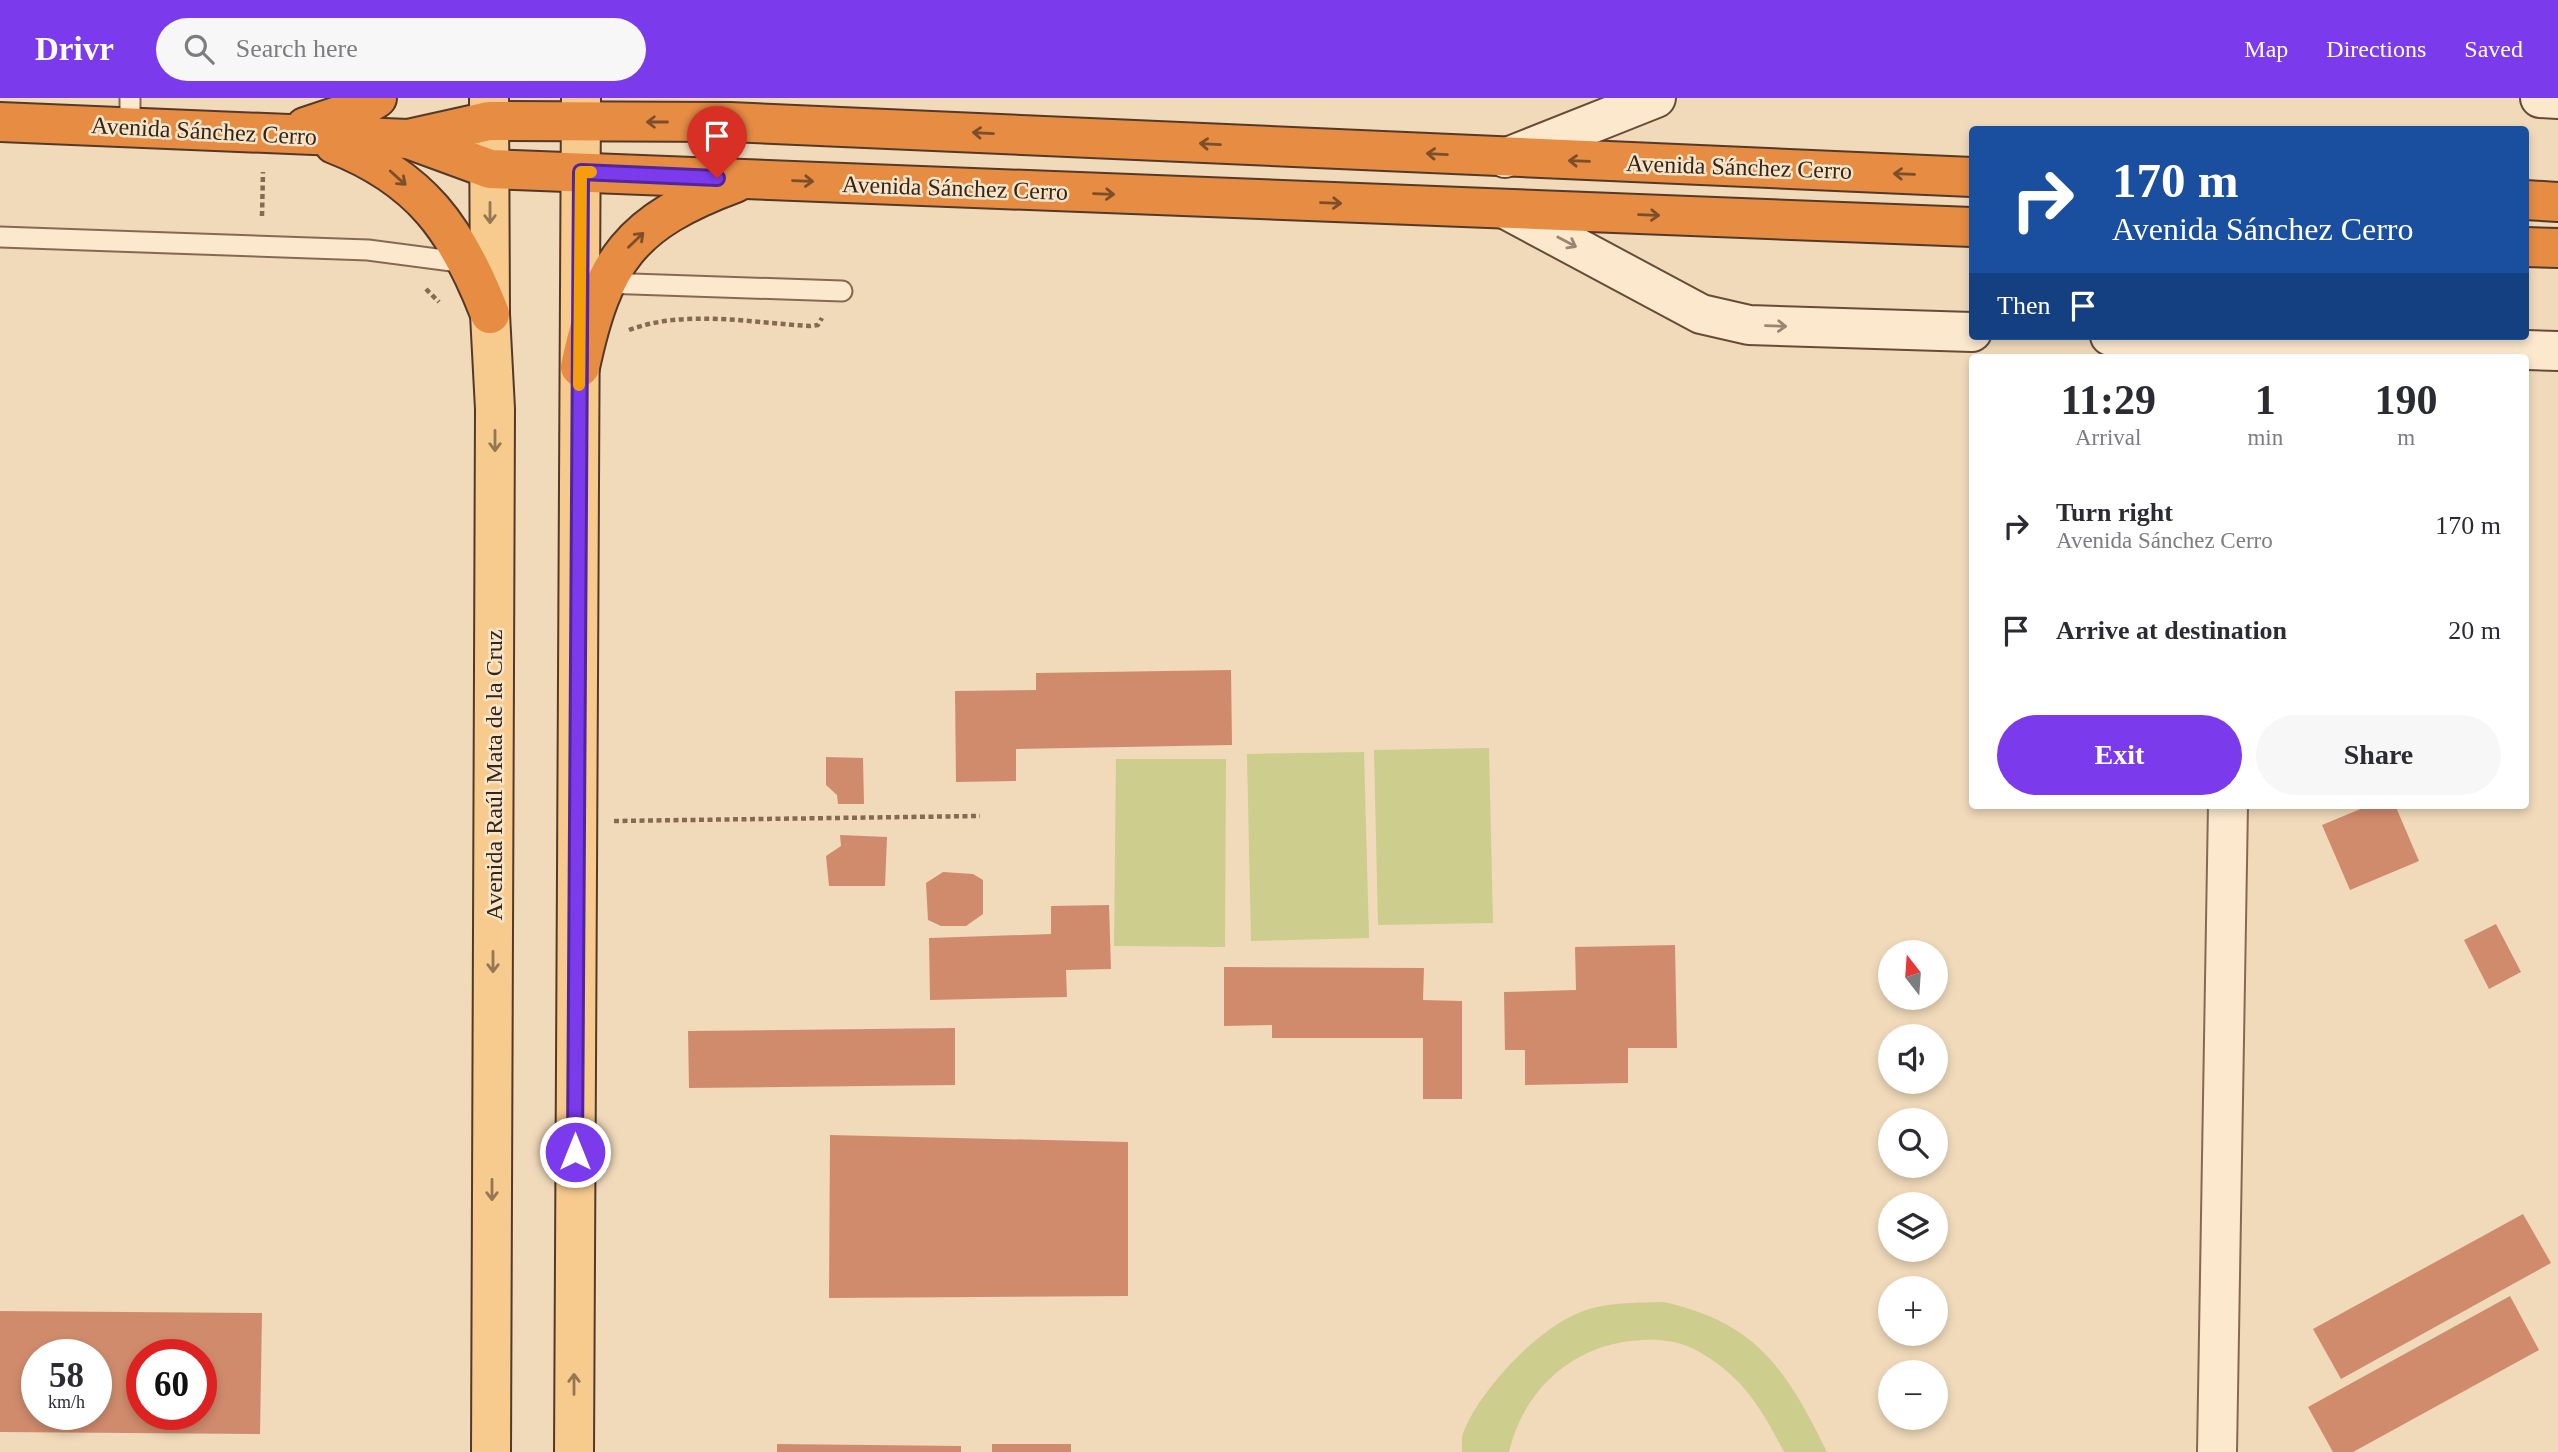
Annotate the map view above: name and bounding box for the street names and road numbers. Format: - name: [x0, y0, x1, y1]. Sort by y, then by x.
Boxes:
- street label: Avenida Sánchez Cerro: [90, 112, 318, 150]
- street label: Avenida Sánchez Cerro: [1626, 150, 1852, 184]
- street label: Avenida Sánchez Cerro: [842, 171, 1068, 205]
- street label: Avenida Raúl Mata de la Cruz: [481, 630, 507, 920]

